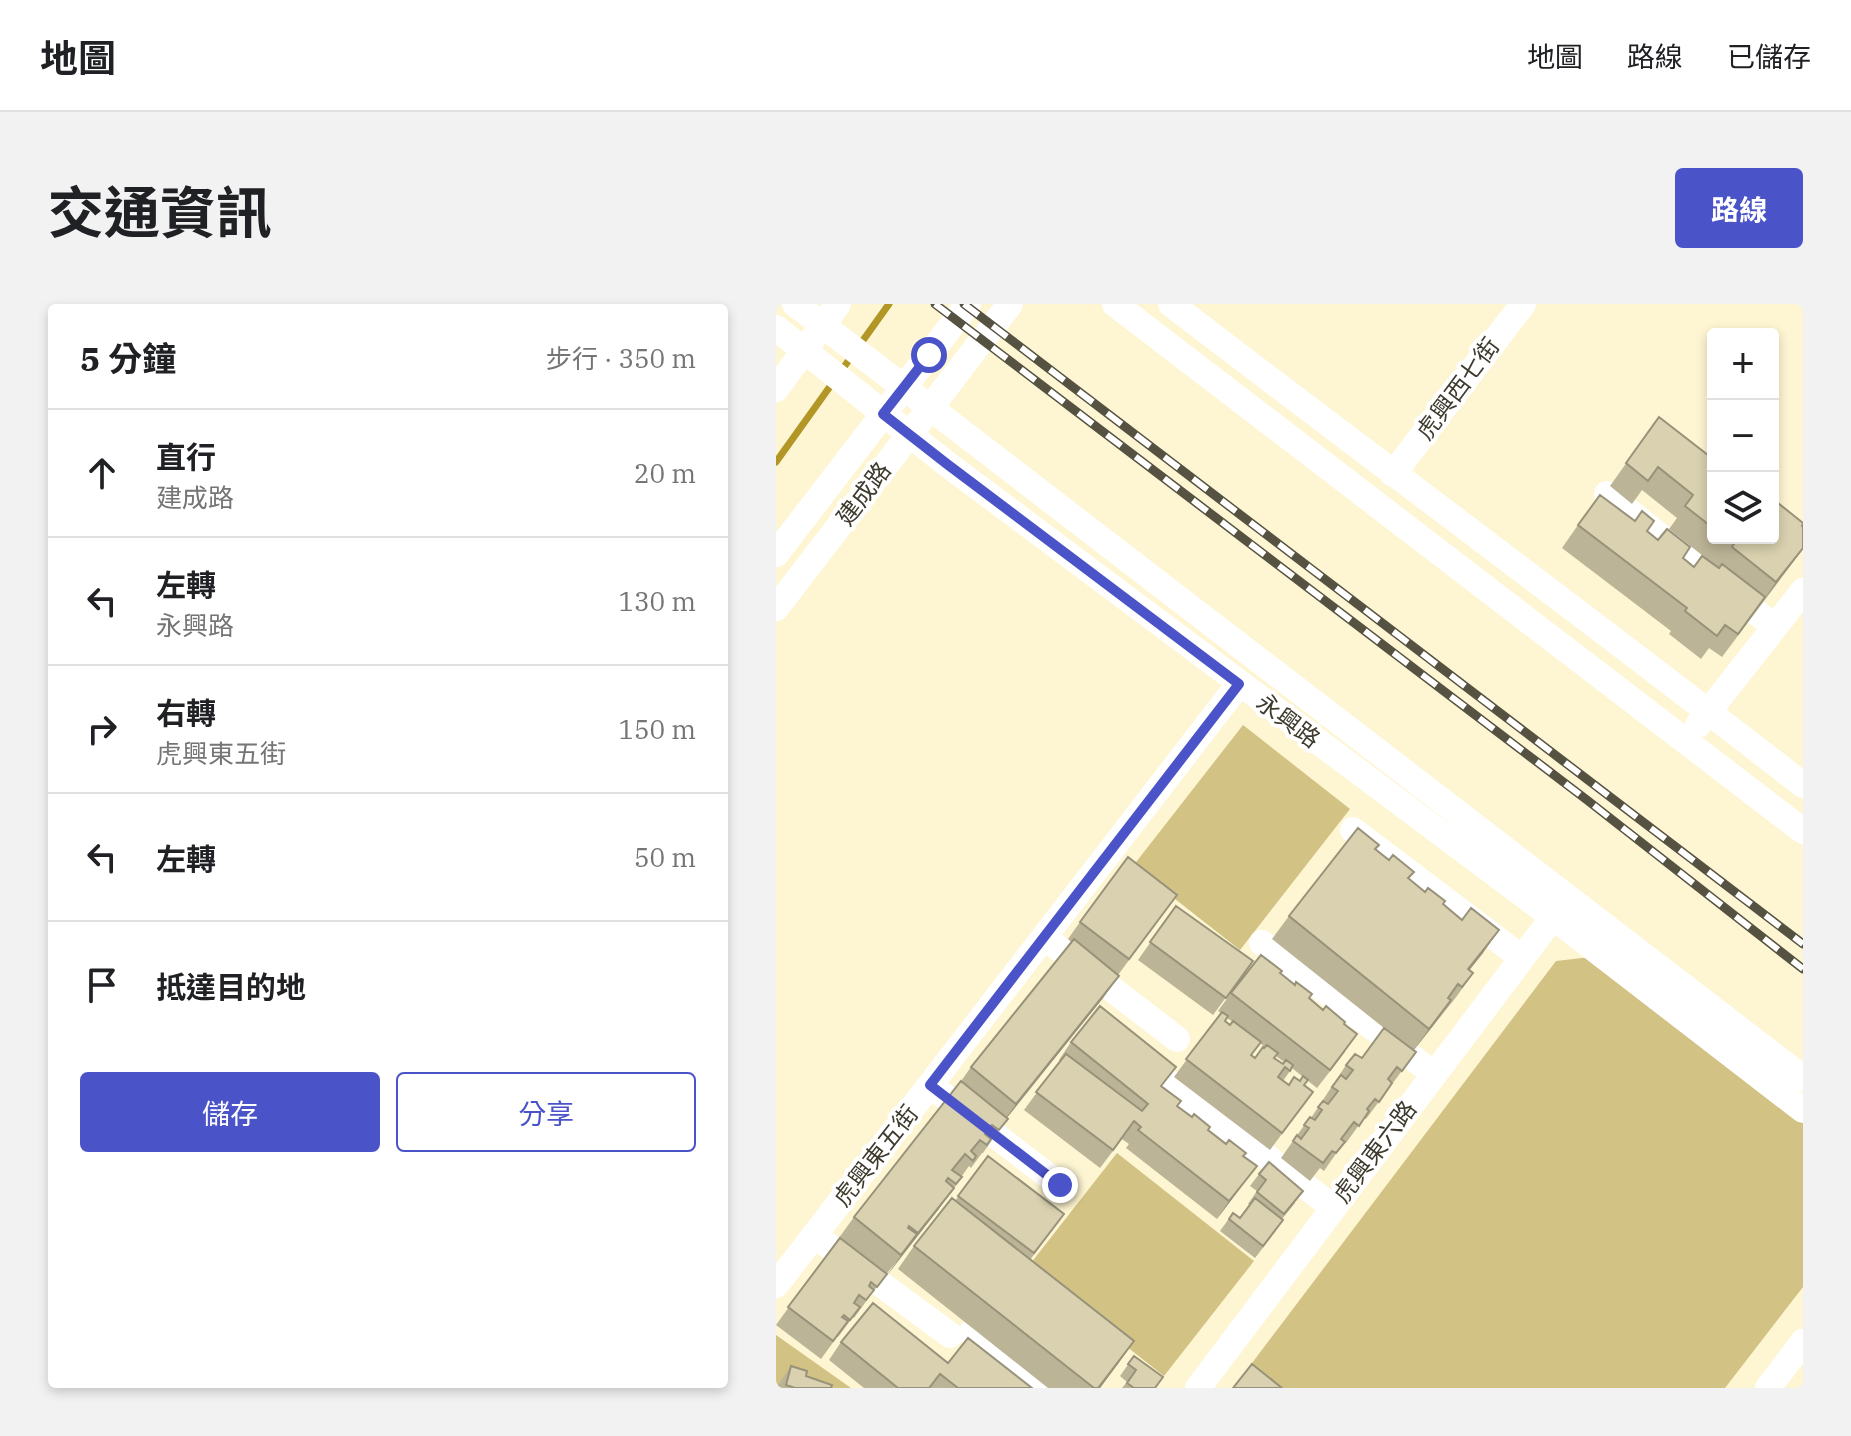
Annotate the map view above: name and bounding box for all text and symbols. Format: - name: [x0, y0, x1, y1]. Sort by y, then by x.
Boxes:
- text: 地圖: [40, 33, 116, 82]
- text: 地圖: [1527, 38, 1583, 75]
- text: 路線: [1627, 38, 1683, 75]
- text: 已儲存: [1727, 38, 1811, 75]
- button: 路線: [1675, 168, 1803, 248]
- text: 交通資訊: [48, 176, 272, 248]
- map controls: [1707, 328, 1779, 544]
- button: +: [1707, 328, 1779, 400]
- street label: 虎興西七街: [1408, 331, 1506, 446]
- text: 5 分鐘: [80, 336, 176, 380]
- route start: [911, 337, 947, 373]
- text: 步行 · 350 m: [546, 341, 696, 375]
- button: −: [1707, 400, 1779, 472]
- text: 直行: [156, 437, 216, 476]
- icon: ahead: [80, 451, 124, 495]
- street label: 建成路: [829, 455, 898, 532]
- text: 20 m: [634, 456, 696, 490]
- button: layers: [1707, 472, 1779, 544]
- text: 建成路: [156, 480, 234, 514]
- text: 左轉: [156, 565, 216, 604]
- icon: left: [80, 579, 124, 623]
- text: 130 m: [618, 584, 696, 618]
- text: 永興路: [156, 608, 234, 642]
- street label: 永興路: [1250, 686, 1327, 755]
- text: 右轉: [156, 693, 216, 732]
- icon: right: [80, 707, 124, 751]
- text: 150 m: [618, 712, 696, 746]
- text: 虎興東五街: [156, 736, 286, 770]
- icon: left: [80, 835, 124, 879]
- text: 左轉: [156, 839, 216, 878]
- text: 50 m: [634, 840, 696, 874]
- icon: arrive: [80, 963, 124, 1007]
- text: 抵達目的地: [156, 967, 306, 1006]
- button: 儲存: [80, 1072, 380, 1152]
- button: 分享: [396, 1072, 696, 1152]
- street label: 虎興東六路: [1325, 1094, 1423, 1209]
- street label: 虎興東五街: [826, 1098, 925, 1213]
- route end: [1042, 1167, 1078, 1203]

